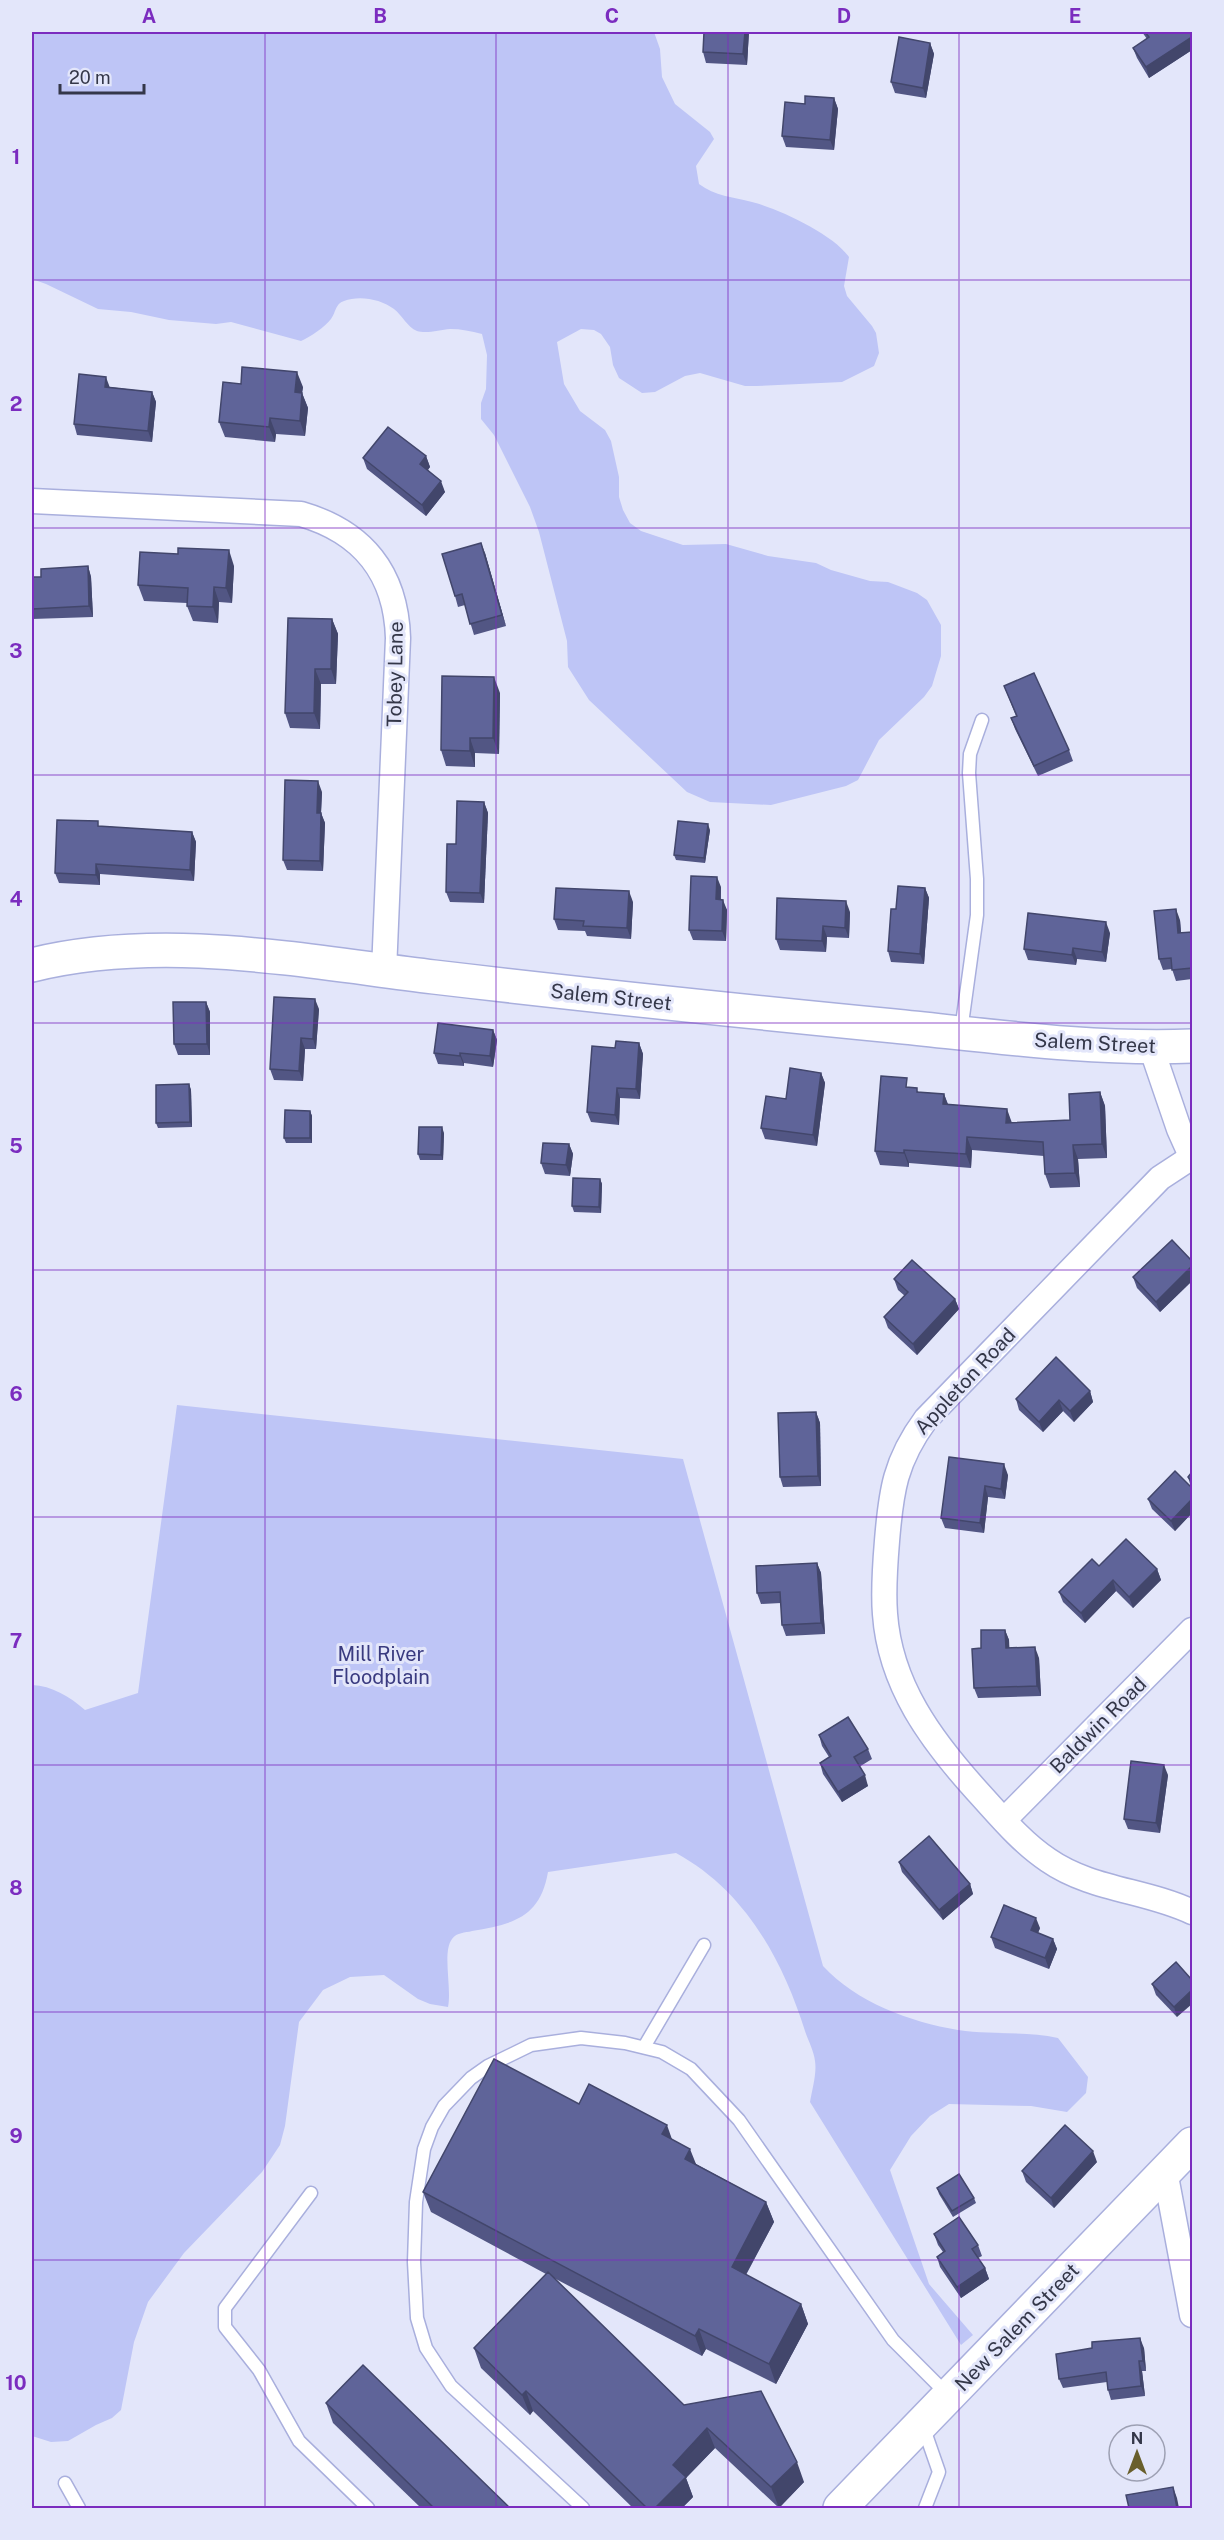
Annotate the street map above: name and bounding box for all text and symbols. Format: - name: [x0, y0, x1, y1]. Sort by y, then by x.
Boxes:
- text: A: [142, 4, 156, 28]
- text: B: [373, 4, 387, 28]
- text: C: [605, 4, 619, 28]
- text: D: [837, 4, 851, 28]
- text: E: [1069, 4, 1081, 28]
- scale bar: [60, 57, 144, 95]
- text: 20 m: [69, 67, 111, 88]
- text: 1: [12, 145, 20, 169]
- text: 2: [10, 392, 22, 416]
- street label: Tobey Lane: [382, 621, 408, 727]
- text: 3: [9, 639, 23, 663]
- text: 4: [9, 887, 23, 911]
- street label: Salem Street: [549, 979, 673, 1015]
- street label: Salem Street: [1034, 1028, 1156, 1058]
- text: 5: [9, 1134, 23, 1158]
- street label: Appleton Road: [909, 1323, 1021, 1439]
- text: 6: [9, 1382, 23, 1406]
- text: 7: [10, 1629, 22, 1653]
- park label: Mill River Floodplain: [332, 1642, 430, 1689]
- street label: Baldwin Road: [1045, 1672, 1151, 1778]
- text: 8: [9, 1876, 23, 1900]
- text: 9: [9, 2124, 23, 2148]
- street label: New Salem Street: [950, 2258, 1084, 2396]
- text: 10: [5, 2371, 27, 2395]
- north arrow: [1107, 2423, 1167, 2483]
- text: N: [1131, 2429, 1143, 2448]

